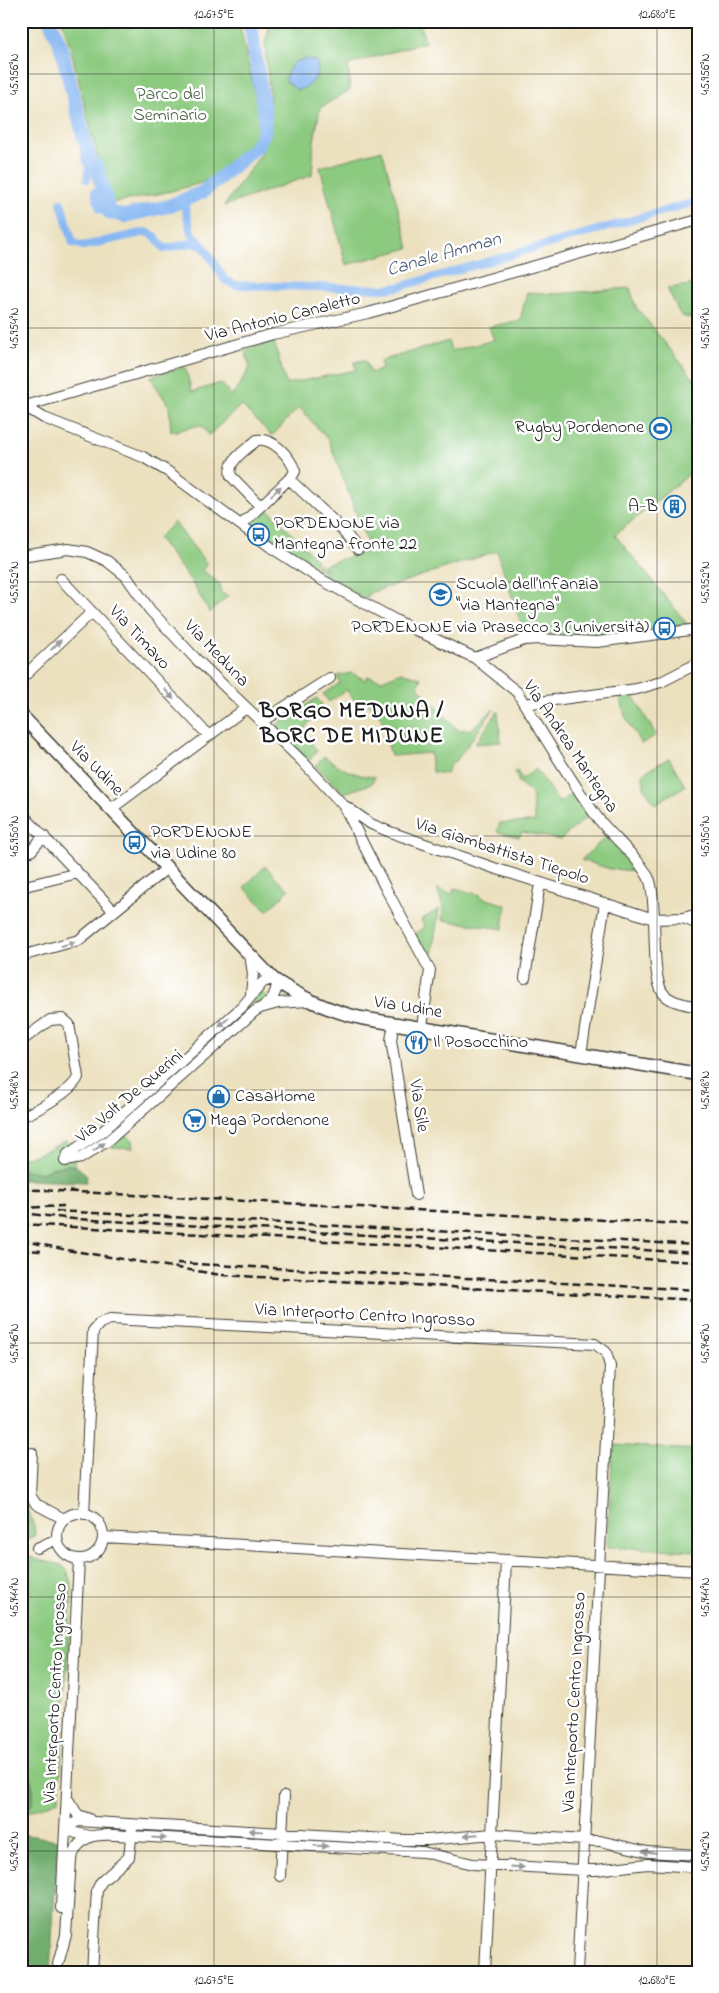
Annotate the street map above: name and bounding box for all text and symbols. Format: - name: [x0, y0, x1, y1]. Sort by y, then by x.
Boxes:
- text: 12.675°E: [194, 6, 234, 24]
- text: 12.680°E: [638, 6, 676, 24]
- text: 45.956°N: [6, 53, 24, 95]
- text: 45.956°N: [697, 53, 715, 95]
- park label: Parco del Seminario: [133, 82, 207, 129]
- water label: Canale Amman: [384, 226, 505, 284]
- street label: Via Antonio Canaletto: [202, 286, 363, 350]
- text: 45.954°N: [6, 308, 24, 349]
- text: 45.954°N: [697, 308, 715, 349]
- place label: Rugby Pordenone: [515, 415, 645, 442]
- sports icon: Rugby Pordenone: [648, 416, 672, 440]
- one-way arrow: [269, 485, 281, 497]
- place label: A-B: [628, 494, 658, 520]
- building icon: A-B: [662, 495, 686, 519]
- place label: PORDENONE via Mantegna fronte 22: [274, 511, 417, 559]
- bus stop icon: PORDENONE via Mantegna fronte 22: [246, 522, 270, 546]
- text: 45.952°N: [6, 561, 24, 603]
- text: 45.952°N: [697, 561, 715, 603]
- place label: Scuola dell’Infanzia "via Mantegna": [456, 572, 599, 620]
- school or university icon: Scuola dell’Infanzia "via Mantegna": [428, 583, 452, 607]
- street label: Via Timavo: [101, 599, 176, 676]
- street label: Via Meduna: [177, 614, 255, 694]
- place label: PORDENONE via Prasecco 3 (università): [351, 615, 649, 641]
- bus stop icon: PORDENONE via Prasecco 3 (università): [653, 616, 677, 640]
- one-way arrow: [50, 639, 62, 651]
- street label: Via Andrea Mantegna: [514, 675, 624, 819]
- one-way arrow: [163, 688, 175, 700]
- district label: BORGO MEDUNA / BORC DE MIDUNE: [259, 696, 444, 753]
- street label: Via Udine: [62, 735, 130, 803]
- street label: Via Giambattista Tiepolo: [411, 811, 592, 892]
- text: 45.950°N: [6, 815, 24, 857]
- text: 45.950°N: [697, 815, 715, 857]
- place label: PORDENONE via Udine 80: [151, 820, 252, 867]
- bus stop icon: PORDENONE via Udine 80: [123, 831, 147, 855]
- one-way arrow: [61, 939, 76, 947]
- street label: Via Udine: [371, 990, 445, 1026]
- one-way arrow: [219, 1016, 231, 1028]
- place label: Il Posocchino: [433, 1030, 528, 1056]
- restaurant icon: Il Posocchino: [405, 1031, 429, 1055]
- street label: Via Volt De Querini: [69, 1044, 190, 1151]
- text: 45.948°N: [6, 1071, 24, 1109]
- text: 45.948°N: [697, 1071, 715, 1109]
- street label: Via Sile: [401, 1077, 435, 1135]
- place label: CasaHome: [235, 1084, 316, 1110]
- shop icon: CasaHome: [207, 1085, 231, 1109]
- place label: Mega Pordenone: [210, 1108, 330, 1135]
- supermarket icon: Mega Pordenone: [182, 1109, 206, 1133]
- one-way arrow: [92, 1142, 105, 1152]
- street label: Via Interporto Centro Ingrosso: [253, 1297, 476, 1336]
- text: 45.946°N: [6, 1323, 24, 1363]
- text: 45.946°N: [697, 1323, 715, 1363]
- text: 45.944°N: [6, 1577, 24, 1617]
- text: 45.944°N: [697, 1577, 715, 1617]
- street label: Via Interporto Centro Ingrosso: [37, 1582, 76, 1805]
- street label: Via Interporto Centro Ingrosso: [556, 1591, 595, 1814]
- one-way arrow: [248, 1827, 264, 1835]
- text: 45.942°N: [6, 1831, 24, 1871]
- one-way arrow: [462, 1831, 478, 1839]
- text: 45.942°N: [697, 1831, 715, 1871]
- one-way arrow: [151, 1834, 167, 1842]
- one-way arrow: [314, 1843, 330, 1851]
- one-way arrow: [641, 1847, 657, 1855]
- one-way arrow: [509, 1863, 525, 1871]
- text: 12.675°E: [194, 1972, 234, 1990]
- text: 12.680°E: [638, 1972, 676, 1990]

